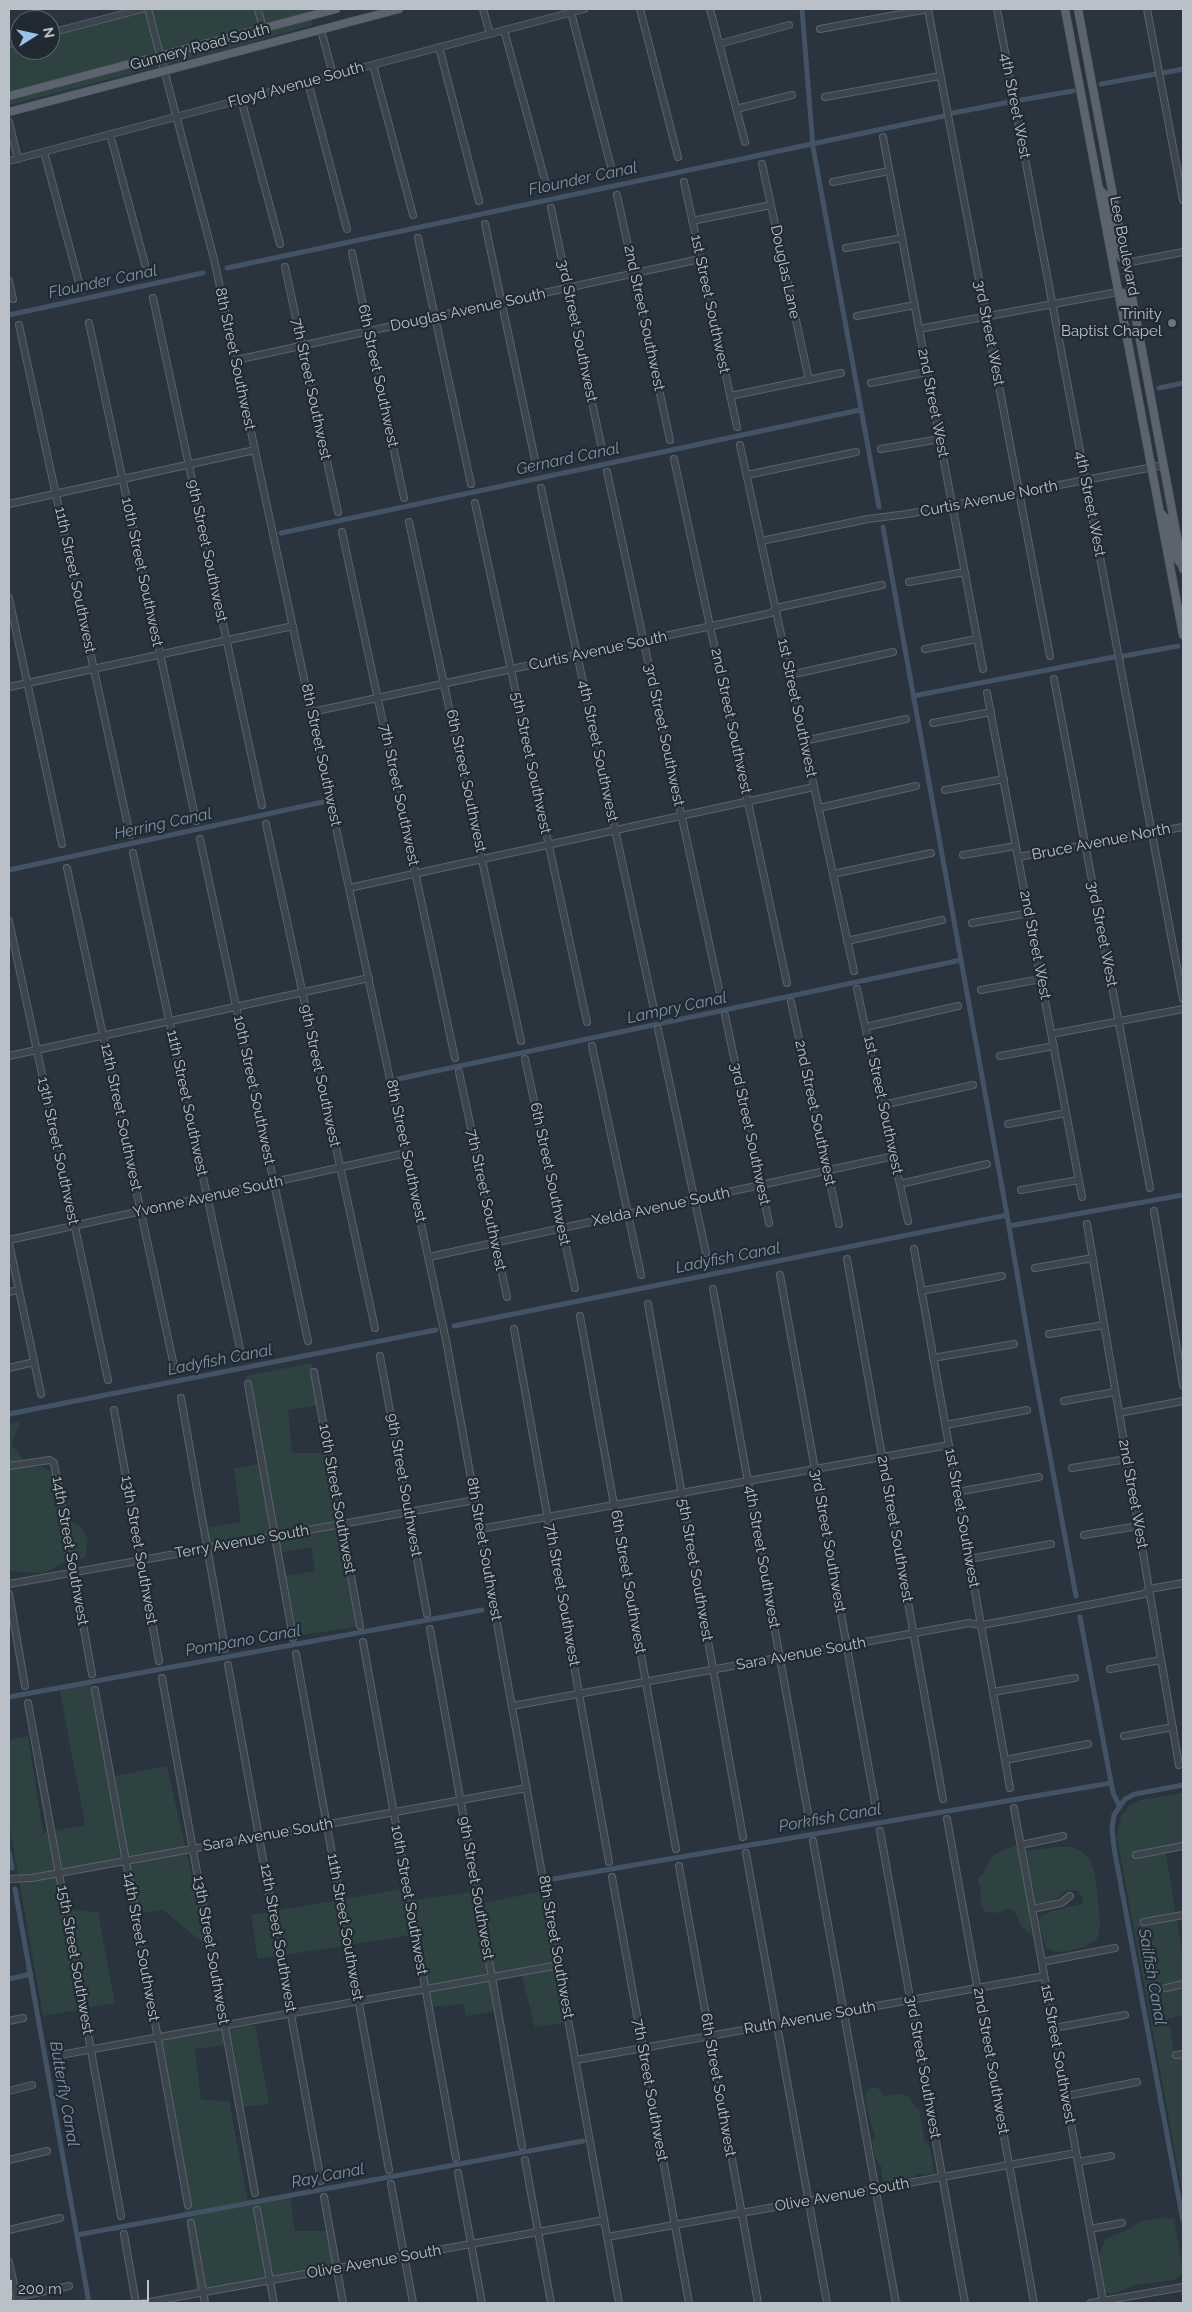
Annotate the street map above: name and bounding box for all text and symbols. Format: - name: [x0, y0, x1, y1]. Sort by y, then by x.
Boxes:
- north arrow: [10, 10, 60, 60]
- street label: Gunnery Road South: [128, 20, 272, 74]
- text: N: [40, 26, 58, 39]
- street label: 4th Street West: [996, 52, 1034, 160]
- street label: Floyd Avenue South: [226, 58, 366, 112]
- water label: Flounder Canal: [527, 158, 639, 200]
- street label: Lee Boulevard: [1106, 195, 1142, 297]
- street label: Douglas Lane: [766, 223, 804, 321]
- street label: 1st Street Southwest: [686, 233, 734, 375]
- street label: 2nd Street Southwest: [620, 243, 668, 393]
- street label: 3rd Street Southwest: [553, 258, 601, 404]
- water label: Flounder Canal: [47, 261, 159, 303]
- street label: 3rd Street West: [970, 279, 1008, 387]
- street label: Douglas Avenue South: [389, 285, 547, 335]
- street label: 8th Street Southwest: [211, 286, 259, 432]
- street label: 6th Street Southwest: [354, 303, 402, 449]
- place label: Trinity Baptist Chapel: [1061, 305, 1162, 340]
- street label: 7th Street Southwest: [287, 316, 335, 462]
- marker: Trinity Baptist Chapel: [1166, 317, 1178, 329]
- street label: 2nd Street West: [914, 347, 952, 459]
- water label: Gernard Canal: [515, 439, 621, 479]
- street label: 4th Street West: [1071, 450, 1109, 558]
- street label: Curtis Avenue North: [919, 477, 1059, 521]
- street label: 9th Street Southwest: [183, 478, 231, 624]
- street label: 10th Street Southwest: [117, 496, 167, 648]
- street label: 11th Street Southwest: [51, 505, 99, 655]
- street label: Curtis Avenue South: [527, 628, 669, 674]
- street label: 1st Street Southwest: [773, 637, 821, 779]
- street label: 2nd Street Southwest: [707, 646, 755, 796]
- street label: 3rd Street Southwest: [640, 662, 688, 808]
- street label: 4th Street Southwest: [574, 678, 622, 824]
- street label: 8th Street Southwest: [297, 682, 345, 828]
- street label: 5th Street Southwest: [507, 690, 555, 836]
- street label: 6th Street Southwest: [442, 708, 490, 854]
- street label: 7th Street Southwest: [375, 722, 423, 868]
- water label: Herring Canal: [112, 804, 214, 844]
- street label: Bruce Avenue North: [1030, 820, 1172, 864]
- street label: 3rd Street West: [1083, 880, 1121, 988]
- street label: 2nd Street West: [1016, 889, 1054, 1001]
- water label: Lampry Canal: [625, 988, 729, 1028]
- street label: 9th Street Southwest: [296, 1003, 344, 1149]
- street label: 10th Street Southwest: [229, 1014, 279, 1166]
- street label: 11th Street Southwest: [163, 1028, 211, 1178]
- street label: 1st Street Southwest: [859, 1034, 907, 1176]
- street label: 2nd Street Southwest: [791, 1038, 839, 1188]
- street label: 12th Street Southwest: [97, 1041, 145, 1193]
- street label: 3rd Street Southwest: [726, 1061, 774, 1207]
- street label: 13th Street Southwest: [34, 1075, 82, 1227]
- street label: 8th Street Southwest: [382, 1078, 430, 1224]
- street label: 6th Street Southwest: [526, 1101, 574, 1247]
- street label: 7th Street Southwest: [462, 1127, 510, 1273]
- street label: Yvonne Avenue South: [131, 1172, 285, 1222]
- street label: Xelda Avenue South: [591, 1184, 731, 1230]
- water label: Ladyfish Canal: [674, 1238, 782, 1278]
- water label: Ladyfish Canal: [166, 1340, 274, 1380]
- street label: 9th Street Southwest: [383, 1412, 425, 1558]
- street label: 10th Street Southwest: [315, 1423, 359, 1575]
- street label: 2nd Street West: [1115, 1438, 1151, 1550]
- street label: 1st Street Southwest: [941, 1447, 983, 1589]
- street label: 2nd Street Southwest: [873, 1454, 917, 1604]
- street label: 3rd Street Southwest: [807, 1468, 849, 1614]
- street label: 13th Street Southwest: [117, 1474, 161, 1626]
- street label: 14th Street Southwest: [48, 1475, 92, 1627]
- street label: 8th Street Southwest: [463, 1476, 505, 1622]
- street label: 4th Street Southwest: [741, 1484, 783, 1630]
- street label: 5th Street Southwest: [674, 1497, 716, 1643]
- street label: 6th Street Southwest: [606, 1509, 650, 1655]
- street label: Terry Avenue South: [174, 1521, 310, 1563]
- street label: 7th Street Southwest: [541, 1522, 583, 1668]
- water label: Pompano Canal: [184, 1621, 302, 1661]
- street label: Sara Avenue South: [735, 1634, 867, 1674]
- water label: Porkfish Canal: [777, 1800, 883, 1836]
- street label: Sara Avenue South: [202, 1815, 334, 1855]
- street label: 9th Street Southwest: [455, 1815, 497, 1961]
- street label: 10th Street Southwest: [387, 1824, 431, 1976]
- street label: 11th Street Southwest: [323, 1852, 367, 2002]
- street label: 12th Street Southwest: [256, 1862, 300, 2014]
- street label: 14th Street Southwest: [119, 1871, 163, 2023]
- street label: 13th Street Southwest: [189, 1874, 233, 2026]
- street label: 8th Street Southwest: [535, 1874, 577, 2020]
- street label: 15th Street Southwest: [53, 1884, 97, 2036]
- water label: Sailfish Canal: [1134, 1927, 1170, 2027]
- street label: 1st Street Southwest: [1037, 1983, 1079, 2125]
- street label: 2nd Street Southwest: [969, 1986, 1013, 2136]
- street label: 3rd Street Southwest: [902, 1994, 944, 2140]
- street label: Ruth Avenue South: [743, 1998, 877, 2038]
- street label: 6th Street Southwest: [696, 2012, 740, 2158]
- street label: 7th Street Southwest: [629, 2017, 671, 2163]
- water label: Butterfly Canal: [45, 2040, 83, 2148]
- water label: Ray Canal: [290, 2160, 366, 2192]
- street label: Olive Avenue South: [773, 2174, 911, 2216]
- street label: Olive Avenue South: [305, 2241, 443, 2283]
- scale bar: [12, 2270, 151, 2302]
- text: 200 m: [18, 2280, 62, 2298]

